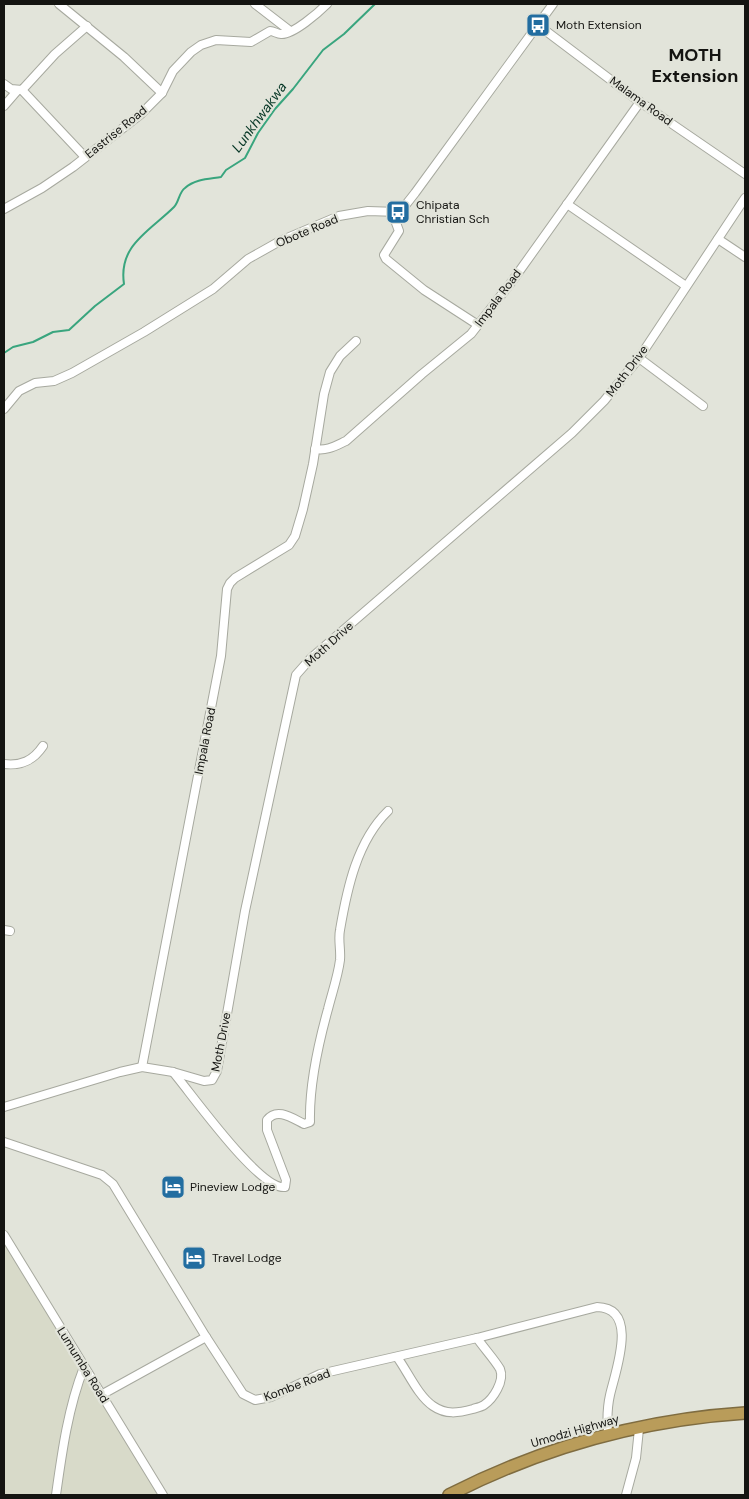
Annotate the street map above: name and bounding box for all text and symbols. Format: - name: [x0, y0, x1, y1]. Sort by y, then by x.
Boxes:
- bus stop icon: Moth Extension: [525, 12, 551, 38]
- place label: Moth Extension: [556, 17, 642, 33]
- district label: MOTH Extension: [652, 43, 738, 88]
- street label: Malama Road: [606, 73, 676, 129]
- water label: Lunkhwakwa: [227, 78, 291, 156]
- street label: Eastrise Road: [82, 102, 150, 162]
- place label: Chipata Christian Sch: [416, 197, 490, 227]
- bus stop icon: Chipata Christian Sch: [385, 199, 411, 225]
- street label: Obote Road: [273, 211, 341, 251]
- street label: Impala Road: [471, 266, 525, 330]
- street label: Moth Drive: [603, 342, 652, 400]
- street label: Moth Drive: [301, 618, 357, 670]
- street label: Impala Road: [191, 706, 219, 776]
- street label: Moth Drive: [207, 1011, 235, 1073]
- hotel icon: Pineview Lodge: [160, 1174, 186, 1200]
- place label: Pineview Lodge: [190, 1179, 276, 1195]
- hotel icon: Travel Lodge: [181, 1245, 207, 1271]
- place label: Travel Lodge: [212, 1250, 282, 1266]
- street label: Lumumba Road: [53, 1324, 113, 1406]
- street label: Kombe Road: [262, 1365, 332, 1405]
- street label: Umodzi Highway: [529, 1411, 621, 1451]

